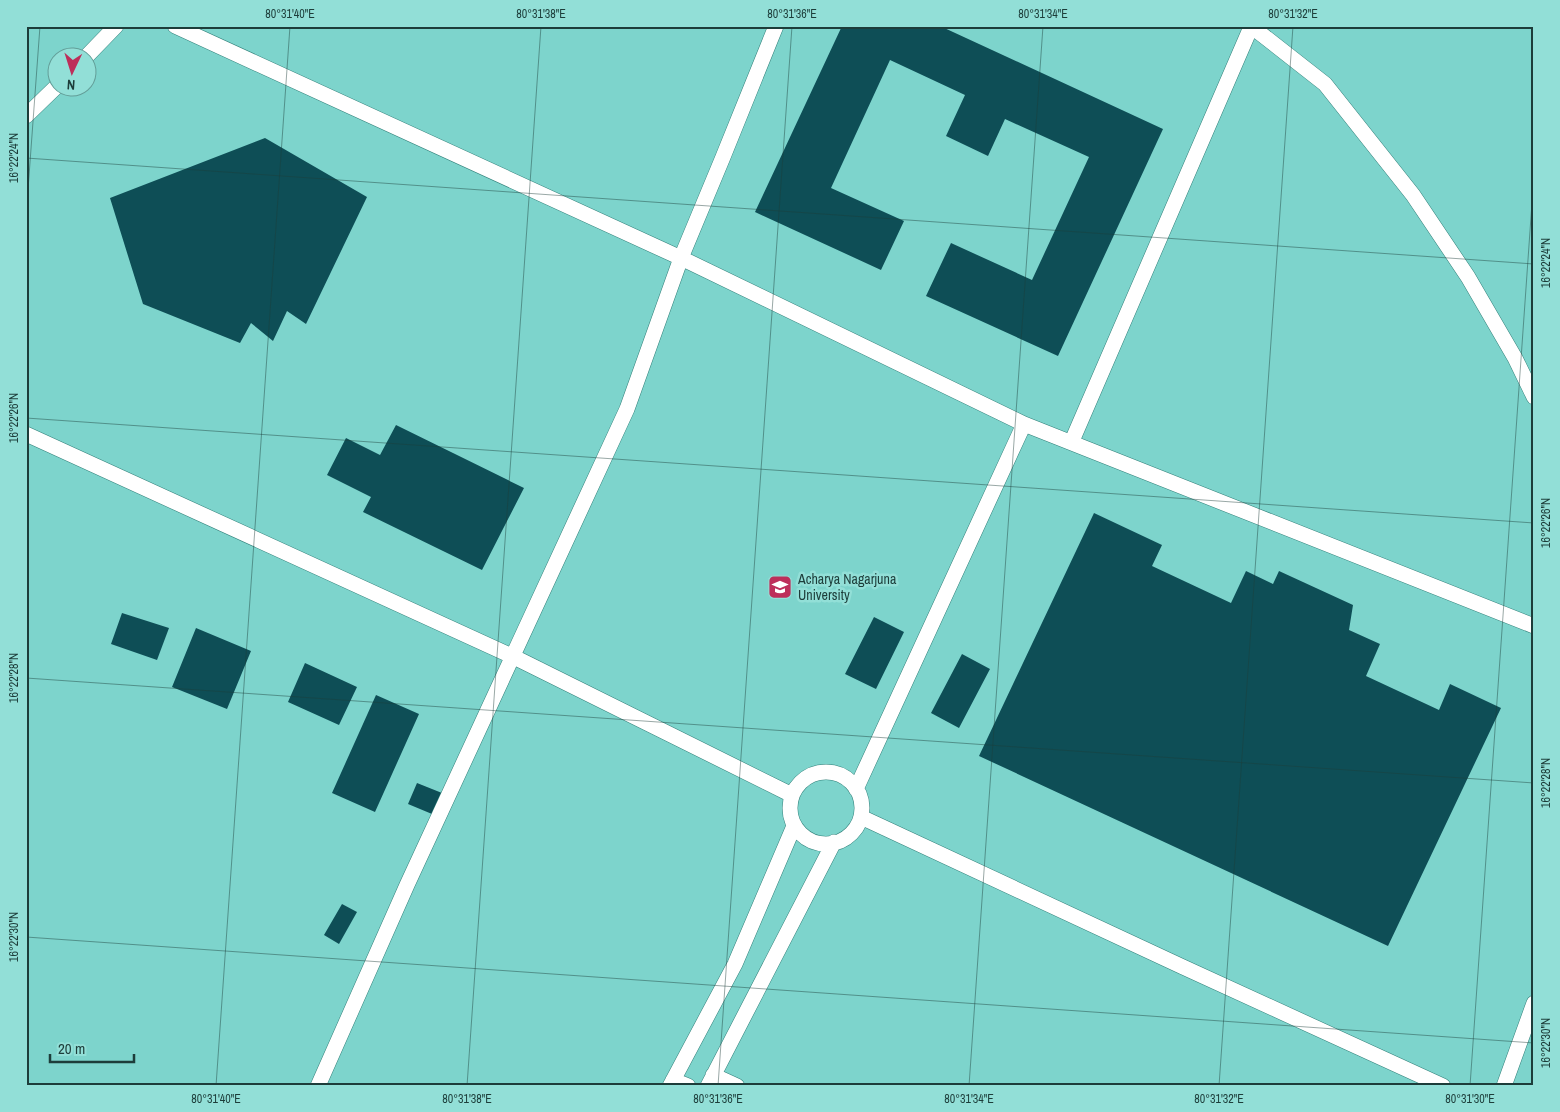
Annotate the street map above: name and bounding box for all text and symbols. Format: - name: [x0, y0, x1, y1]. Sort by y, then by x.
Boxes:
- text: 80°31'40"E: [265, 6, 315, 22]
- text: 80°31'38"E: [516, 6, 566, 22]
- text: 80°31'36"E: [767, 6, 817, 22]
- text: 80°31'34"E: [1018, 6, 1068, 22]
- text: 80°31'32"E: [1268, 6, 1318, 22]
- north arrow: [48, 48, 98, 98]
- text: N: [66, 76, 76, 94]
- text: 16°22'24"N: [6, 133, 22, 183]
- text: 16°22'24"N: [1538, 238, 1554, 288]
- text: 16°22'26"N: [6, 393, 22, 443]
- text: 16°22'26"N: [1538, 498, 1554, 548]
- place label: Acharya Nagarjuna University: [797, 570, 897, 604]
- school or university icon: Acharya Nagarjuna University: [767, 574, 793, 600]
- text: 16°22'28"N: [6, 653, 22, 703]
- text: 16°22'28"N: [1538, 758, 1554, 808]
- text: 16°22'30"N: [6, 912, 22, 962]
- text: 16°22'30"N: [1538, 1018, 1554, 1068]
- scale bar: [50, 1032, 134, 1064]
- text: 20 m: [58, 1038, 85, 1059]
- text: 80°31'40"E: [191, 1091, 241, 1107]
- text: 80°31'38"E: [442, 1091, 492, 1107]
- text: 80°31'36"E: [693, 1091, 743, 1107]
- text: 80°31'34"E: [944, 1091, 994, 1107]
- text: 80°31'32"E: [1194, 1091, 1244, 1107]
- text: 80°31'30"E: [1445, 1091, 1495, 1107]

